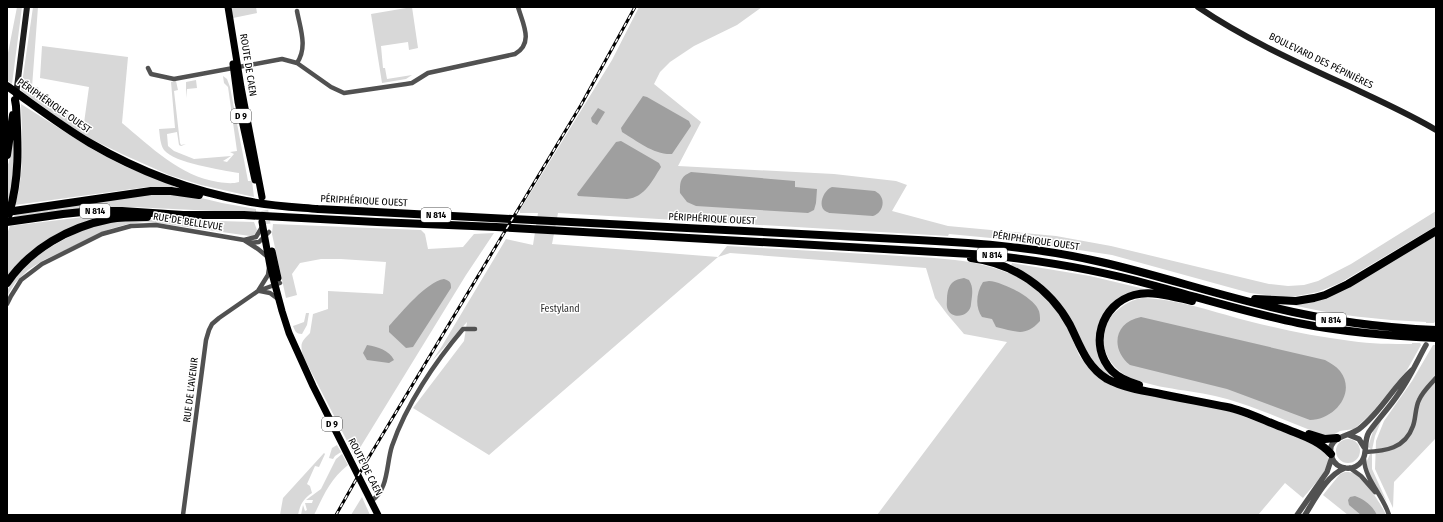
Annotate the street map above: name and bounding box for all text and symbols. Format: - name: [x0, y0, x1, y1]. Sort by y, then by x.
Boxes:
- street label: BOULEVARD DES PÉPINIÈRES: [1267, 29, 1376, 91]
- street label: ROUTE DE CAEN: [237, 33, 259, 97]
- street label: PÉRIPHÉRIQUE OUEST: [15, 74, 95, 136]
- road number: D 9: [231, 109, 251, 123]
- street label: PÉRIPHÉRIQUE OUEST: [320, 191, 408, 209]
- road number: N 814: [80, 204, 110, 218]
- road number: N 814: [421, 208, 451, 222]
- street label: PÉRIPHÉRIQUE OUEST: [668, 209, 756, 227]
- street label: RUE DE BELLEVUE: [152, 211, 224, 233]
- street label: PÉRIPHÉRIQUE OUEST: [992, 227, 1081, 253]
- road number: N 814: [977, 248, 1007, 262]
- park label: Festyland: [540, 303, 580, 315]
- road number: N 814: [1316, 313, 1346, 327]
- street label: RUE DE L'AVENIR: [181, 356, 201, 423]
- road number: D 9: [322, 417, 342, 431]
- street label: ROUTE DE CAEN: [345, 436, 385, 498]

